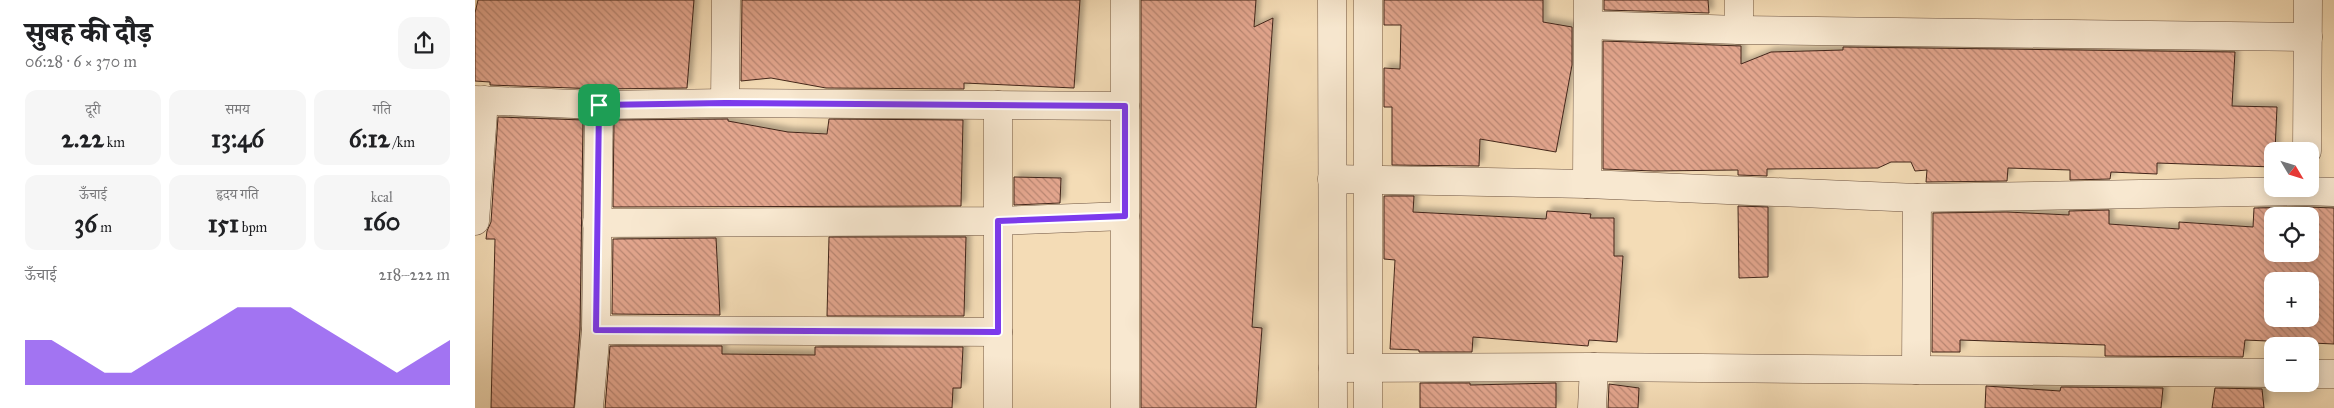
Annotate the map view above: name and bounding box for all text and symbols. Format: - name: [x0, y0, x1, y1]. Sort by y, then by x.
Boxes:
- text: सुबह की दौड़: [25, 15, 152, 50]
- button: share: [398, 17, 450, 69]
- text: 06:28 · 6 × 370 m: [25, 52, 137, 71]
- pin: [578, 84, 620, 126]
- icon: arrive: [585, 91, 613, 119]
- text: दूरी: [86, 101, 101, 118]
- text: समय: [225, 101, 250, 118]
- text: गति: [373, 101, 391, 118]
- text: 2.22: [61, 123, 104, 154]
- text: 13:46: [211, 123, 264, 154]
- text: 6:12: [349, 123, 390, 154]
- text: km: [104, 134, 125, 151]
- text: /km: [390, 134, 415, 151]
- north arrow: [2264, 142, 2319, 198]
- map controls: [2264, 142, 2319, 392]
- text: ऊँचाई: [79, 186, 107, 203]
- text: हृदय गति: [216, 186, 259, 203]
- text: kcal: [371, 189, 393, 206]
- text: 160: [363, 206, 400, 237]
- button: locate: [2264, 207, 2319, 262]
- text: 36: [74, 208, 97, 239]
- text: 151: [208, 208, 239, 239]
- text: m: [97, 219, 112, 236]
- text: bpm: [239, 219, 267, 236]
- text: ऊँचाई: [25, 265, 57, 284]
- text: 218–222 m: [378, 265, 450, 284]
- button: +: [2264, 272, 2319, 327]
- button: −: [2264, 337, 2319, 392]

